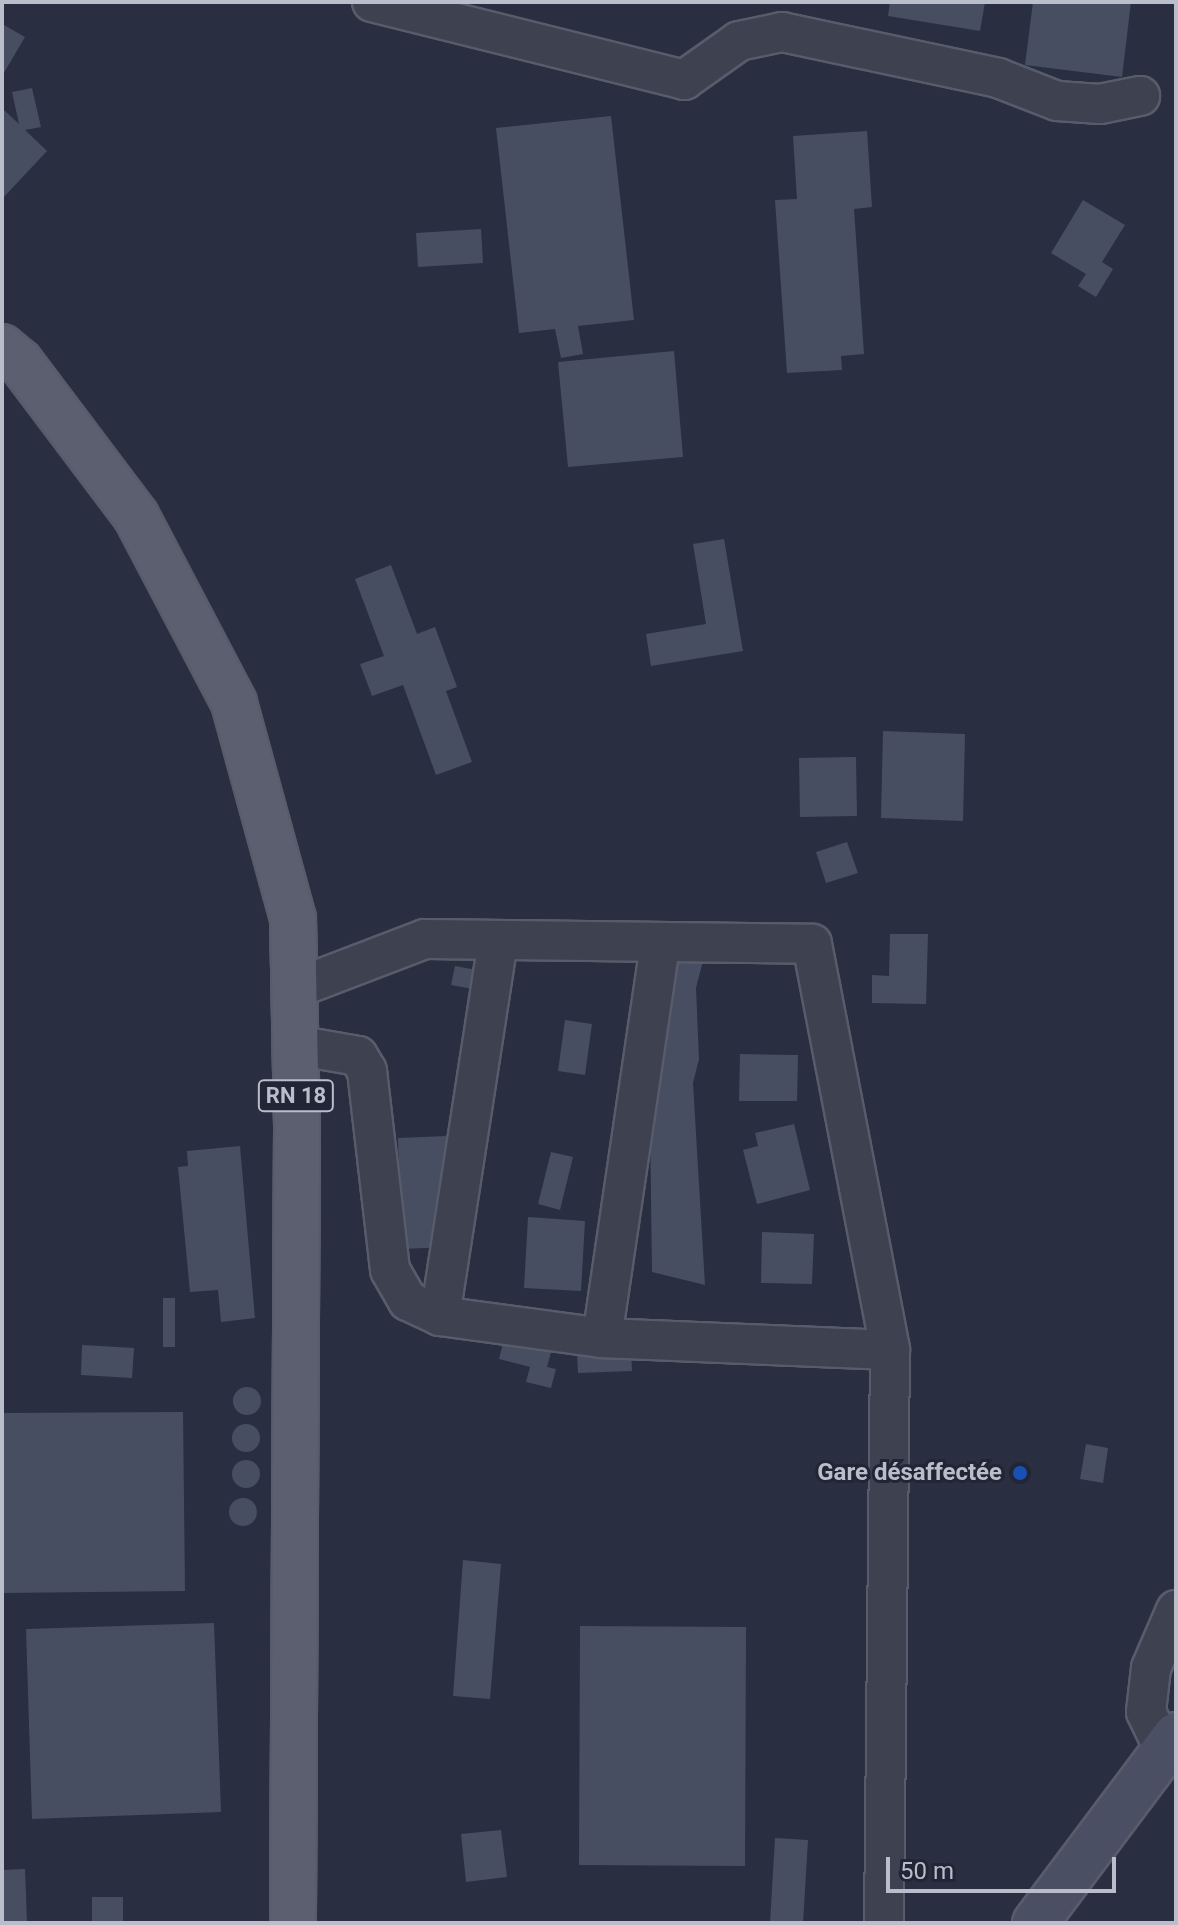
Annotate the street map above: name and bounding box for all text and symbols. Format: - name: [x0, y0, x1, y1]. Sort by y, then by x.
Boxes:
- road number: RN 18: [256, 1078, 336, 1114]
- place label: Gare désaffectée: [817, 1459, 1002, 1487]
- marker: Gare désaffectée: [1009, 1462, 1031, 1484]
- scale bar: [890, 1841, 1120, 1891]
- text: 50 m: [900, 1857, 954, 1885]

